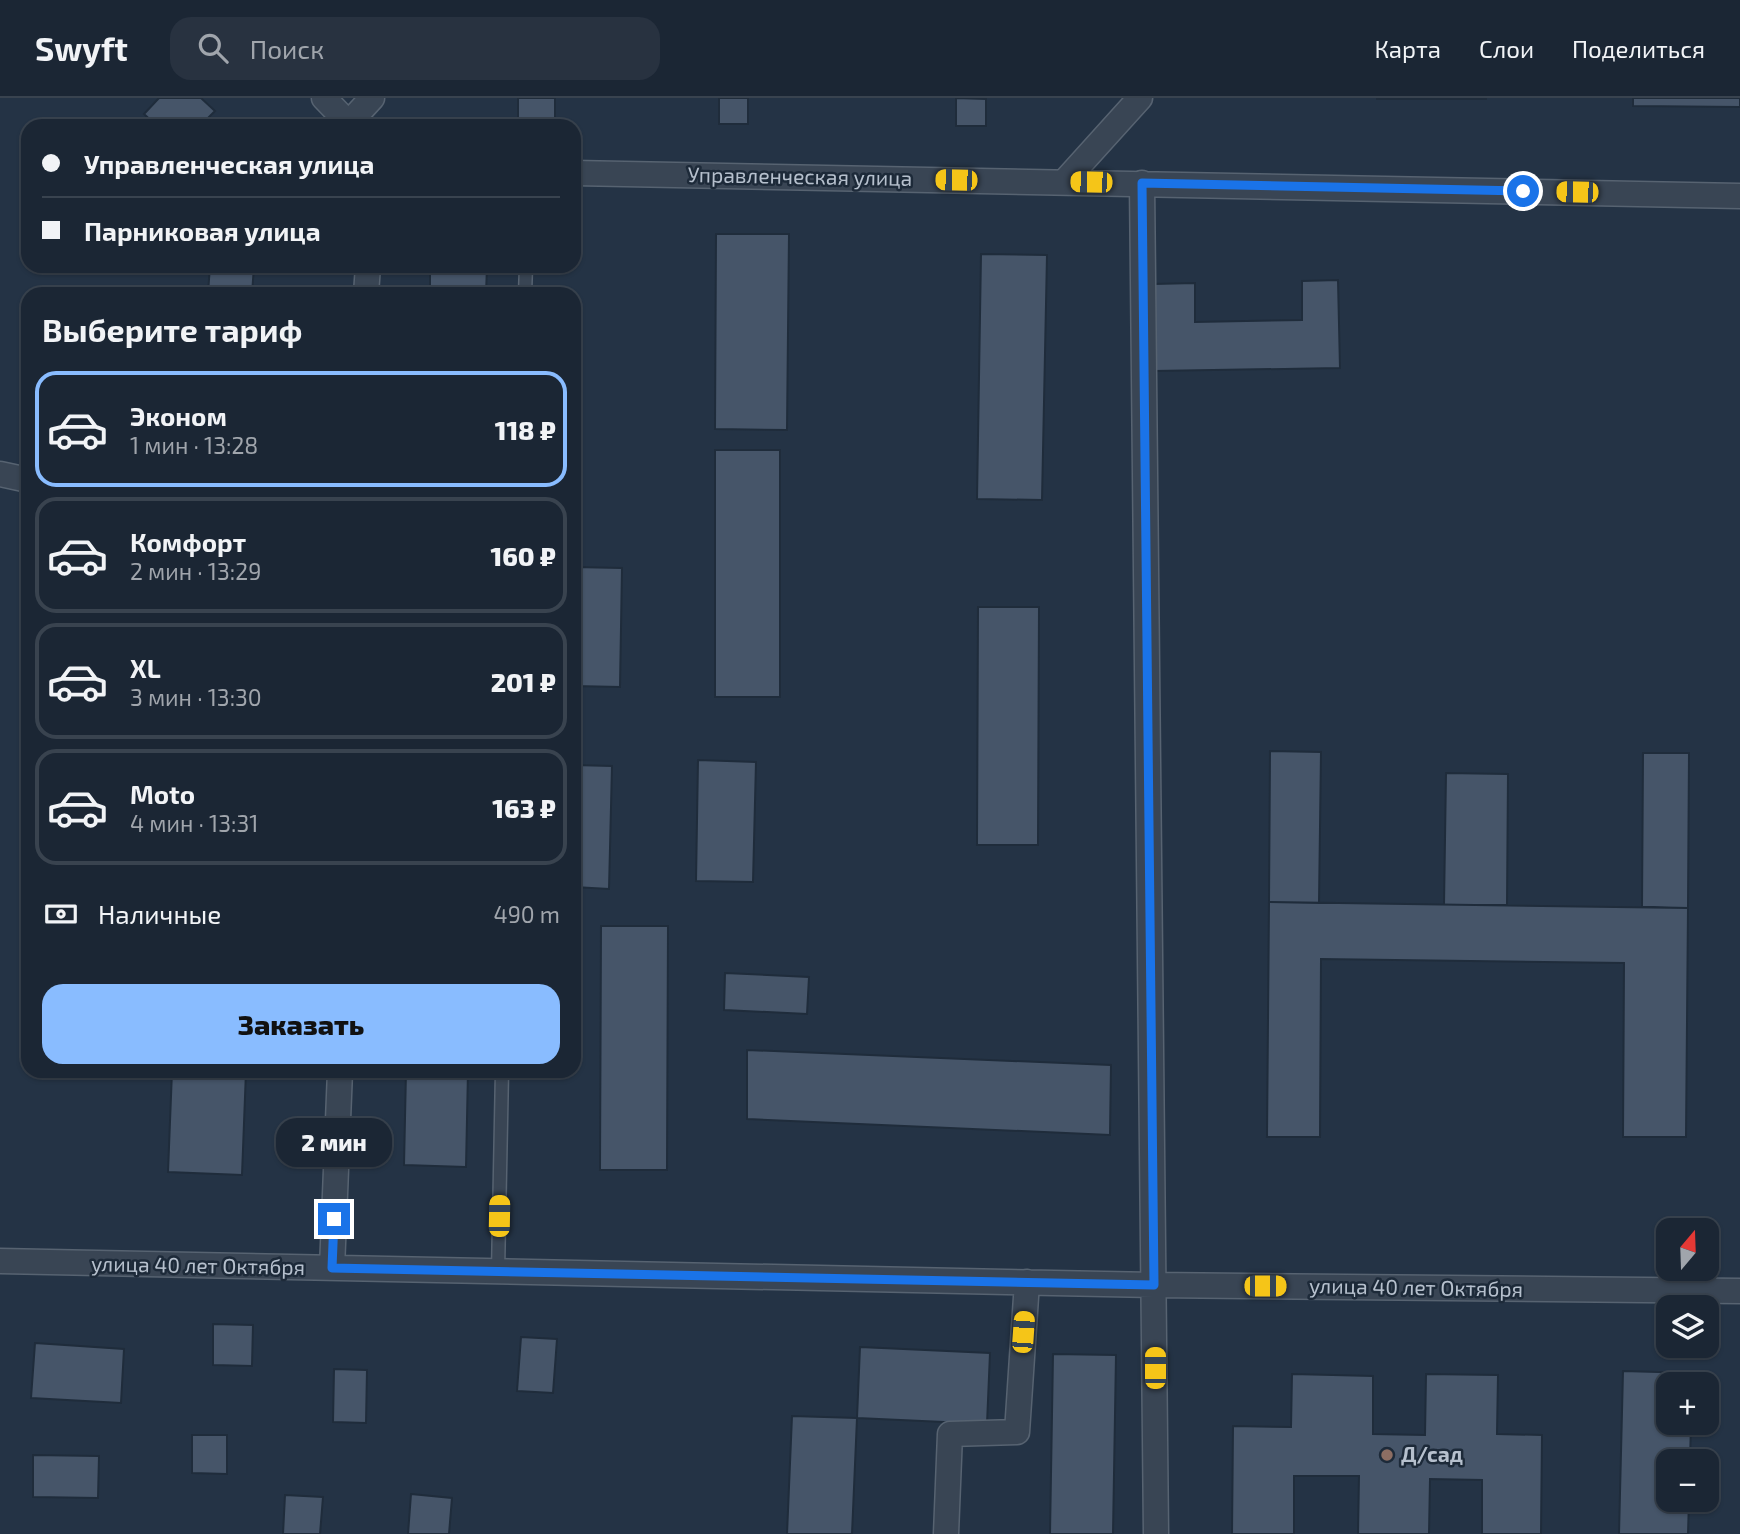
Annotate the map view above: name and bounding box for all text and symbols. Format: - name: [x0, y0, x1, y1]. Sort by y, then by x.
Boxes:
- search box: [170, 17, 660, 80]
- text: Swyft: [35, 28, 128, 68]
- icon: search: [194, 29, 232, 67]
- text: Поиск: [250, 33, 324, 64]
- text: Карта: [1374, 34, 1441, 63]
- text: Слои: [1479, 34, 1534, 63]
- text: Поделиться: [1572, 34, 1705, 63]
- text: Управленческая улица: [84, 148, 375, 179]
- street label: Управленческая улица: [688, 161, 913, 191]
- car: [935, 169, 978, 191]
- car: [1070, 171, 1113, 193]
- route start: [1507, 175, 1539, 207]
- car: [1556, 181, 1599, 203]
- text: Парниковая улица: [84, 215, 321, 246]
- text: Выберите тариф: [42, 310, 302, 348]
- icon: car: [46, 398, 109, 461]
- text: Эконом: [130, 400, 227, 431]
- text: 118 ₽: [495, 414, 556, 445]
- text: 1 мин · 13:28: [130, 431, 258, 459]
- icon: car: [46, 524, 109, 587]
- text: Комфорт: [130, 526, 246, 557]
- text: 160 ₽: [490, 540, 556, 571]
- text: 2 мин · 13:29: [130, 557, 261, 585]
- icon: car: [46, 650, 109, 713]
- text: XL: [130, 652, 161, 683]
- text: 201 ₽: [491, 666, 556, 697]
- text: 3 мин · 13:30: [130, 683, 262, 711]
- icon: car: [46, 776, 109, 839]
- text: Moto: [130, 778, 195, 809]
- text: 163 ₽: [492, 792, 556, 823]
- text: 4 мин · 13:31: [130, 809, 258, 837]
- icon: cash: [42, 895, 80, 933]
- text: Наличные: [98, 898, 221, 929]
- text: 490 m: [494, 900, 560, 928]
- button: Заказать: [42, 984, 560, 1064]
- callout: 2 мин: [276, 1118, 392, 1166]
- text: 2 мин: [301, 1128, 367, 1156]
- car: [489, 1195, 510, 1237]
- route end: [318, 1203, 350, 1235]
- north arrow: [1656, 1218, 1718, 1281]
- map controls: [1656, 1218, 1719, 1512]
- street label: улица 40 лет Октября: [91, 1250, 305, 1280]
- street label: улица 40 лет Октября: [1309, 1272, 1523, 1302]
- car: [1245, 1276, 1287, 1297]
- button: layers: [1656, 1295, 1719, 1358]
- car: [1012, 1310, 1035, 1354]
- car: [1145, 1347, 1166, 1389]
- button: +: [1656, 1372, 1719, 1435]
- place label: Д/сад: [1401, 1441, 1463, 1466]
- marker: Д/сад: [1379, 1447, 1395, 1463]
- button: −: [1656, 1449, 1719, 1512]

